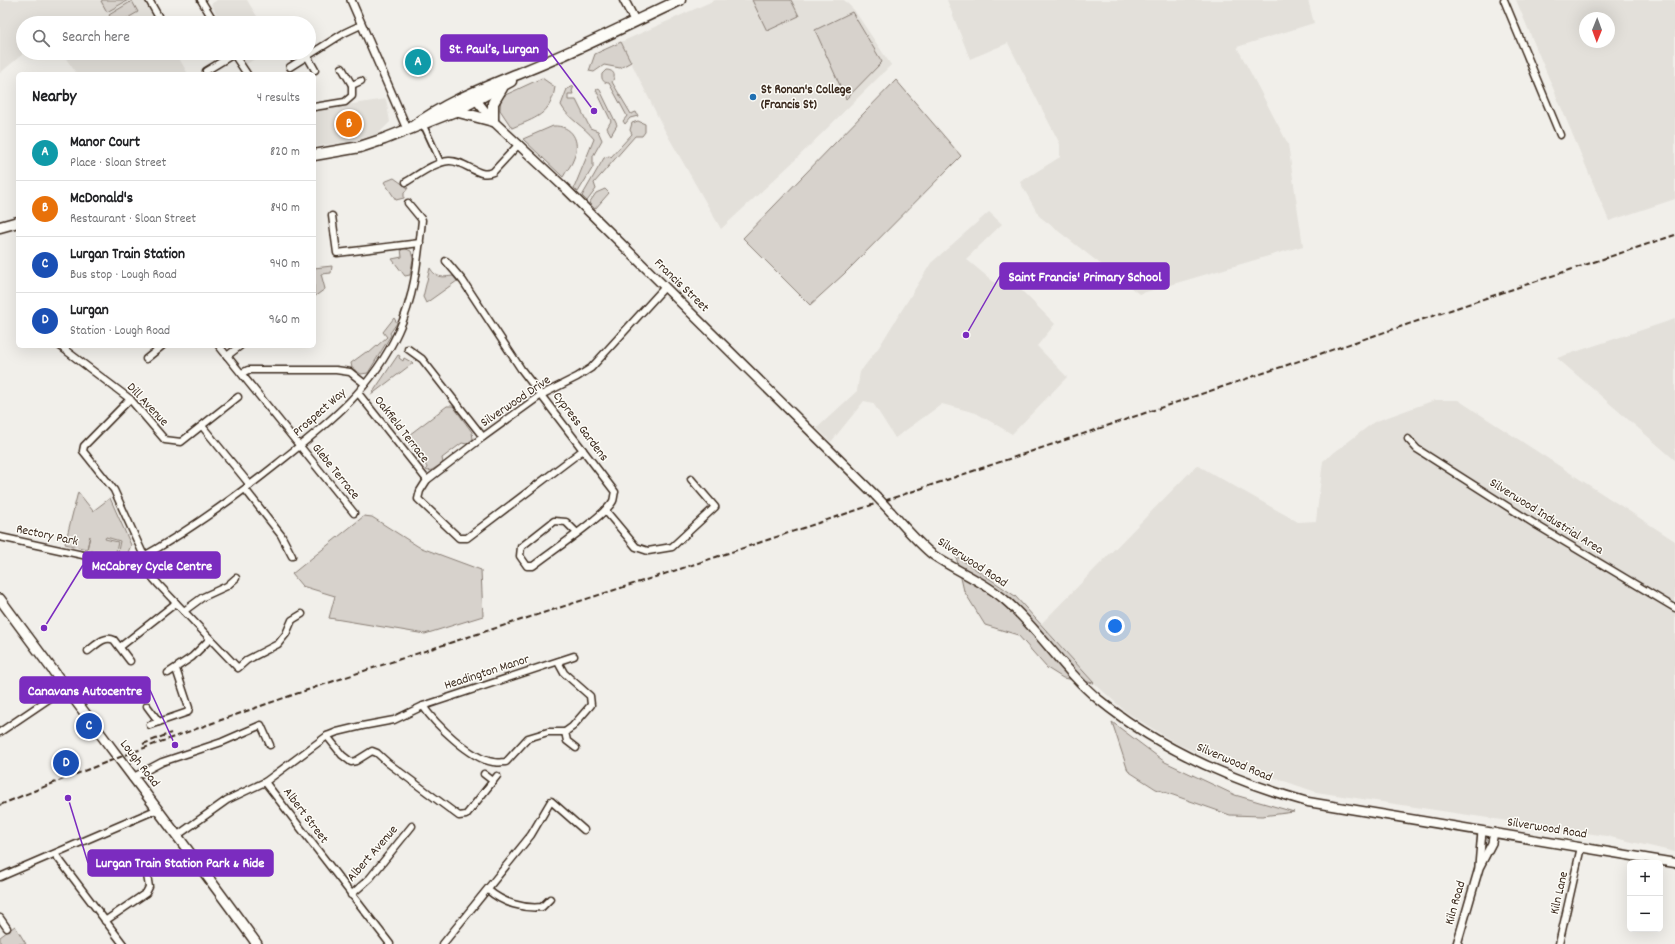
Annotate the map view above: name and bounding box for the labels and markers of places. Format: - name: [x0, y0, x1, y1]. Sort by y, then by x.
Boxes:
- callout: St. Paul’s, Lurgan: [441, 35, 547, 61]
- pin: A: [405, 47, 431, 77]
- place label: St Ronan's College (Francis St): [761, 81, 852, 115]
- marker: St Ronan's College (Francis St): [748, 92, 758, 102]
- pin: B: [336, 109, 362, 139]
- callout: Saint Francis' Primary School: [1000, 263, 1169, 289]
- callout: McCabrey Cycle Centre: [83, 552, 220, 578]
- callout: Canavans Autocentre: [20, 677, 150, 703]
- pin: C: [76, 711, 102, 741]
- pin: D: [53, 748, 79, 778]
- callout: Lurgan Train Station Park & Ride: [88, 850, 273, 876]

